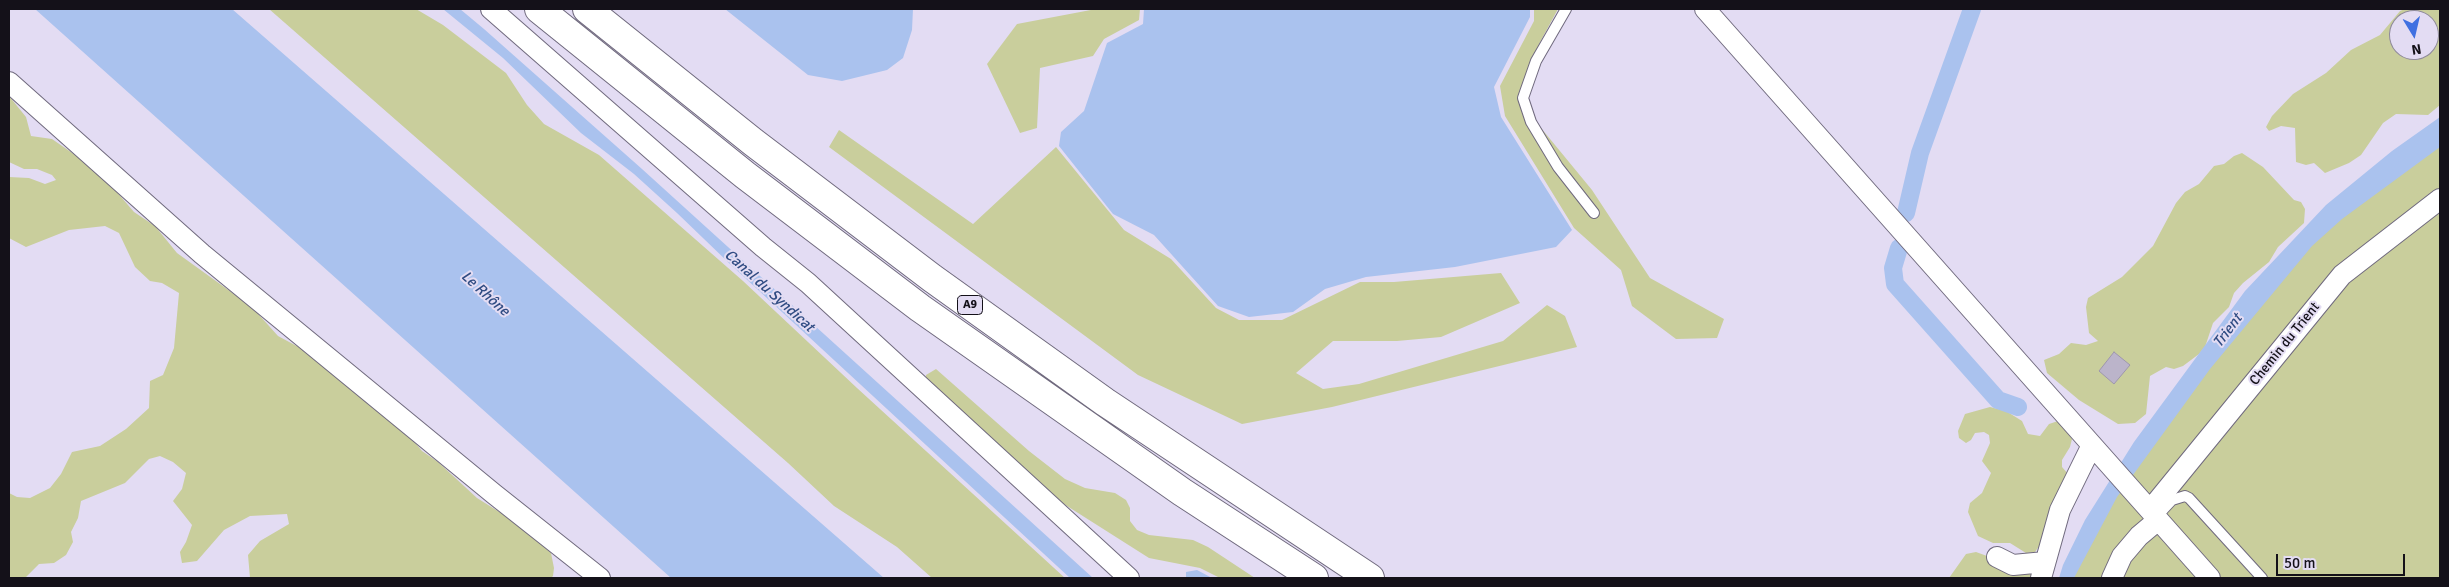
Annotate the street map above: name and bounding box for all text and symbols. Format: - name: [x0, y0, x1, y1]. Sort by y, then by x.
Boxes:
- north arrow: [2389, 10, 2439, 60]
- text: N: [2410, 40, 2422, 58]
- water label: Canal du Syndicat: [720, 246, 818, 336]
- water label: Le Rhône: [457, 268, 513, 320]
- road number: A9: [958, 296, 982, 314]
- street label: Chemin du Trient: [2246, 299, 2324, 389]
- water label: Trient: [2210, 311, 2246, 351]
- scale bar: [2279, 544, 2408, 576]
- text: 50 m: [2284, 554, 2315, 572]

